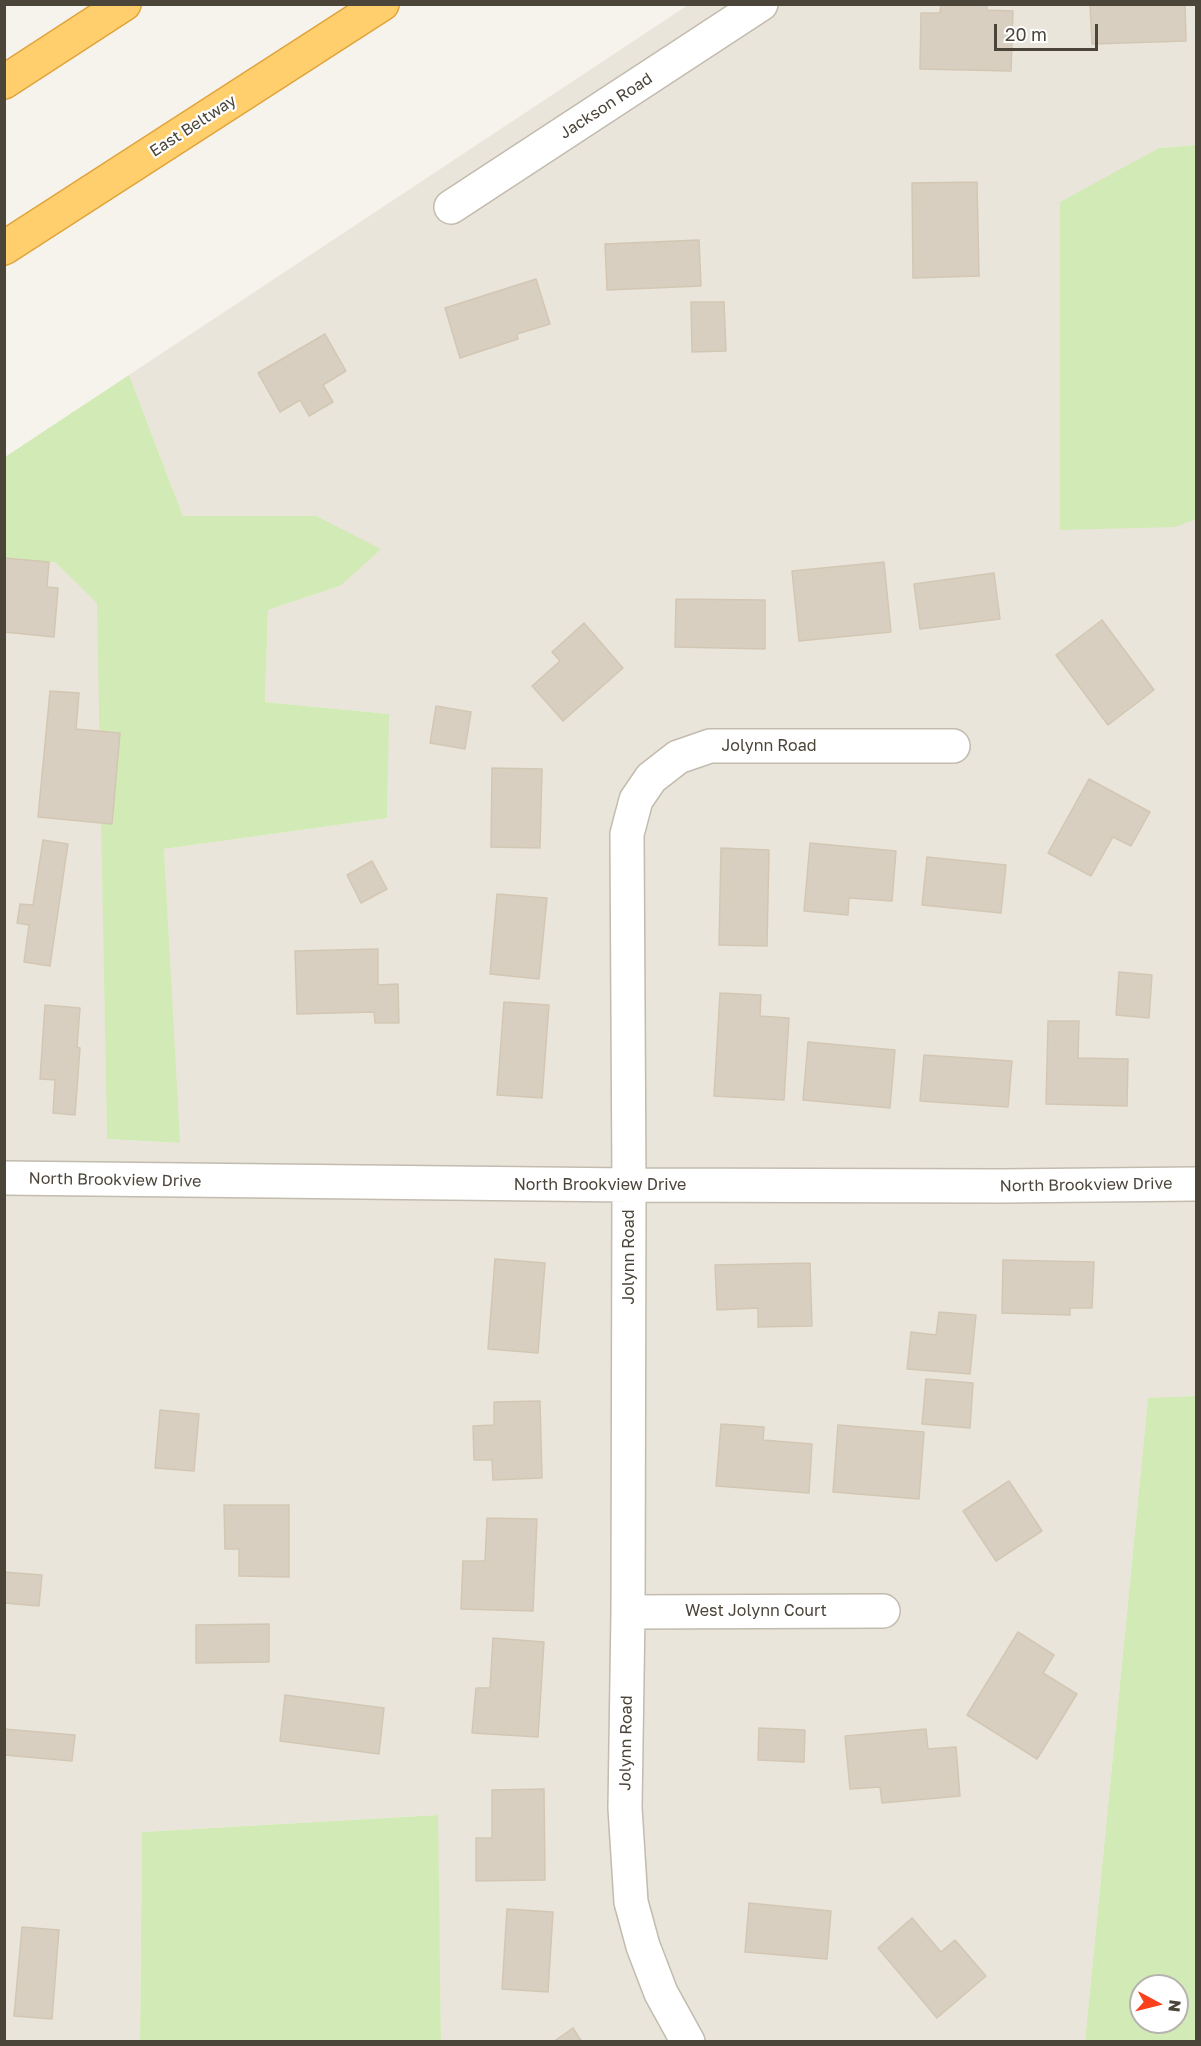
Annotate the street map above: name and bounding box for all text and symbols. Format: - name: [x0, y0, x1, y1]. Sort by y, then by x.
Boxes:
- scale bar: [997, 12, 1100, 50]
- text: 20 m: [1005, 23, 1047, 45]
- street label: Jackson Road: [556, 69, 656, 143]
- street label: East Beltway: [146, 91, 240, 161]
- street label: Jolynn Road: [721, 736, 817, 756]
- street label: North Brookview Drive: [28, 1169, 202, 1191]
- street label: North Brookview Drive: [999, 1174, 1173, 1196]
- street label: North Brookview Drive: [514, 1175, 686, 1195]
- street label: Jolynn Road: [619, 1209, 639, 1305]
- street label: West Jolynn Court: [685, 1601, 827, 1621]
- street label: Jolynn Road: [616, 1695, 636, 1791]
- north arrow: [1129, 1974, 1189, 2034]
- text: N: [1164, 1999, 1186, 2013]

